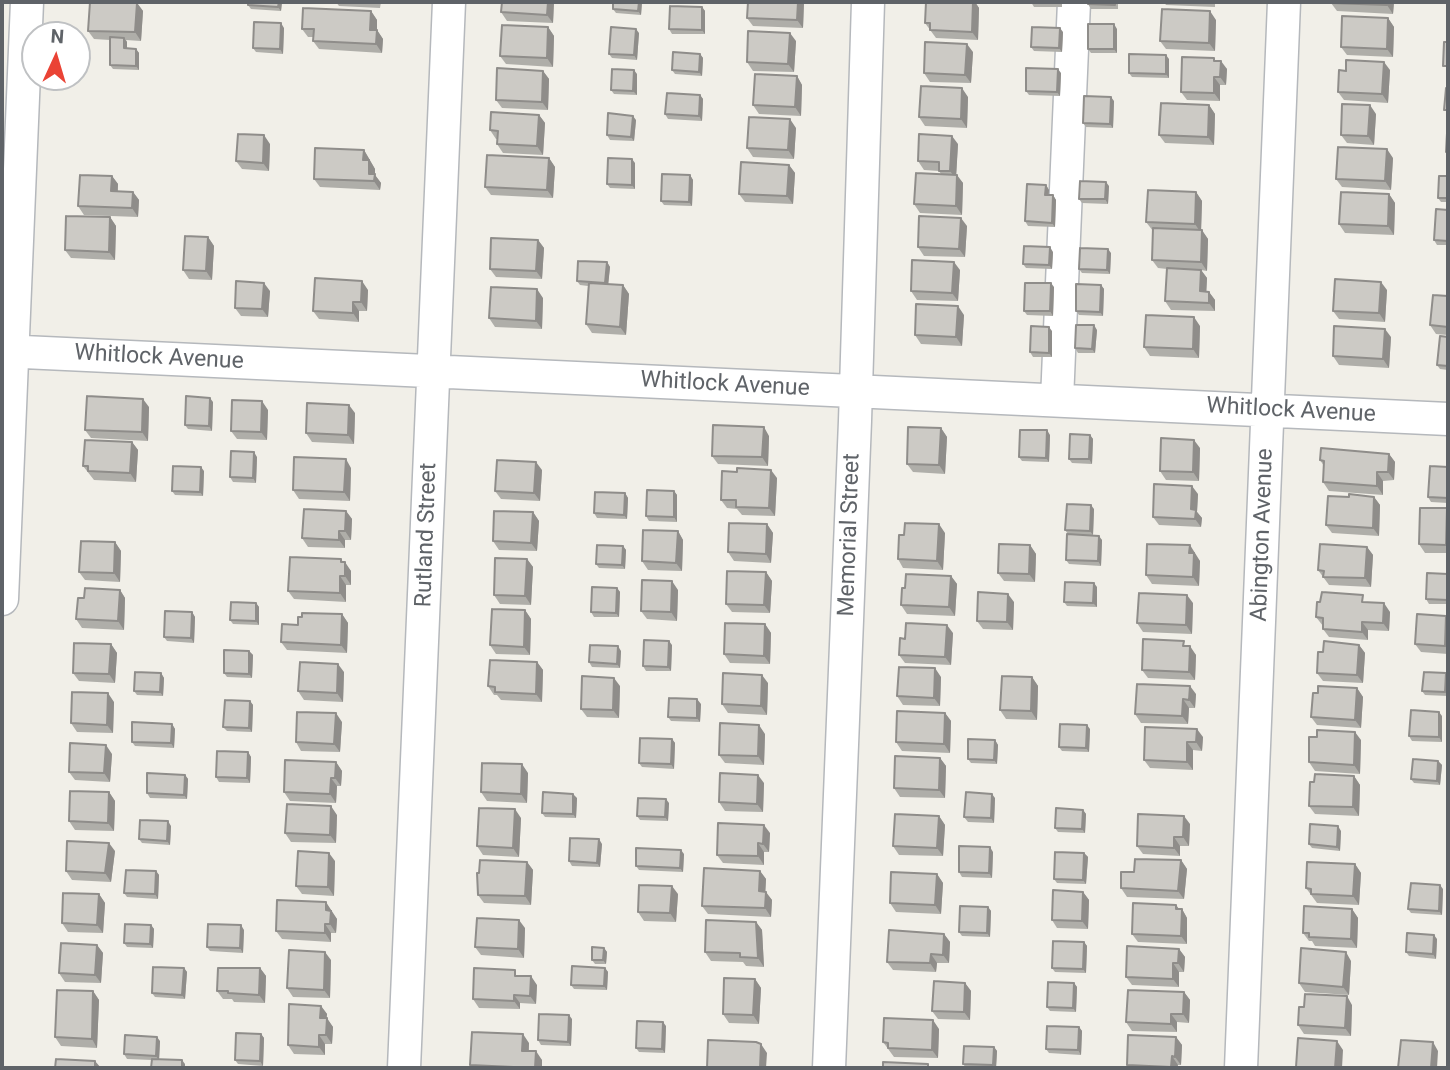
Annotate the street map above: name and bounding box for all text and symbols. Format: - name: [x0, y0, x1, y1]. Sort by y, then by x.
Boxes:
- north arrow: [21, 21, 91, 91]
- text: N: [50, 25, 65, 48]
- street label: Whitlock Avenue: [74, 340, 244, 376]
- street label: Whitlock Avenue: [640, 367, 810, 403]
- street label: Whitlock Avenue: [1206, 393, 1376, 429]
- street label: Abington Avenue: [1246, 448, 1280, 622]
- street label: Memorial Street: [833, 453, 867, 617]
- street label: Rutland Street: [411, 462, 443, 608]

